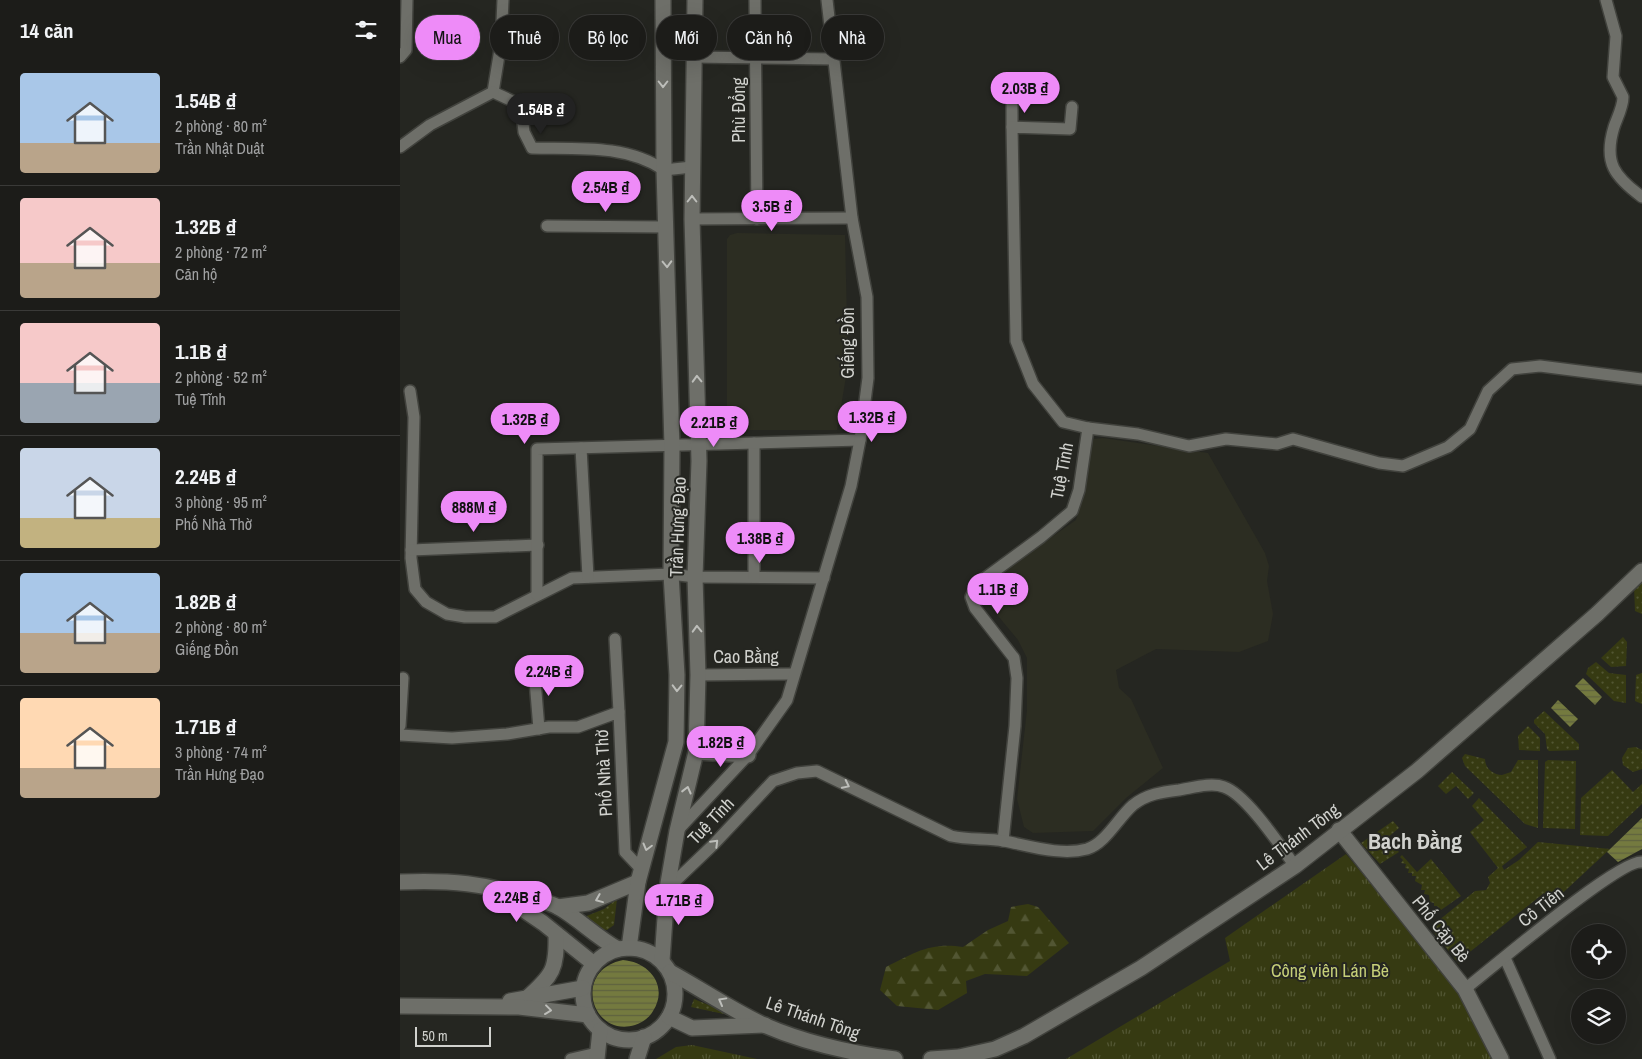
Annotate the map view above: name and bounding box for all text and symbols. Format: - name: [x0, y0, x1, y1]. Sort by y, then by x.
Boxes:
- chip: Mua: [415, 15, 480, 60]
- chip: Thuê: [490, 15, 559, 60]
- chip: Bộ lọc: [569, 15, 646, 60]
- chip: Mới: [656, 15, 717, 60]
- chip: Căn hộ: [727, 15, 811, 60]
- chip: Nhà: [821, 15, 884, 60]
- text: 14 căn: [20, 16, 74, 45]
- icon: filters: [352, 16, 380, 44]
- pin: 2.03B ₫: [979, 72, 1071, 114]
- street label: Phù Đổng: [726, 76, 751, 143]
- text: 2.03B ₫: [1002, 77, 1048, 99]
- one-way arrow: [658, 80, 668, 88]
- text: 1.54B ₫: [175, 86, 236, 115]
- pin: 1.54B ₫: [495, 92, 587, 135]
- icon: home: [60, 93, 120, 153]
- text: 1.54B ₫: [518, 98, 564, 120]
- text: 2 phòng · 80 m²: [175, 115, 267, 137]
- text: Trần Nhật Duật: [175, 137, 264, 159]
- pin: 2.54B ₫: [560, 170, 652, 213]
- text: 2.54B ₫: [583, 176, 629, 198]
- pin: 3.5B ₫: [731, 190, 813, 232]
- one-way arrow: [687, 195, 697, 202]
- text: 3.5B ₫: [752, 195, 792, 217]
- text: 1.32B ₫: [175, 212, 236, 241]
- icon: home: [60, 218, 120, 278]
- text: 2 phòng · 72 m²: [175, 241, 267, 263]
- one-way arrow: [661, 260, 672, 268]
- text: Căn hộ: [175, 263, 217, 285]
- street label: Giếng Đồn: [835, 307, 860, 379]
- text: 1.1B ₫: [175, 337, 227, 366]
- icon: home: [60, 343, 120, 403]
- text: 2 phòng · 52 m²: [175, 366, 267, 388]
- one-way arrow: [691, 374, 702, 382]
- text: Tuệ Tĩnh: [175, 388, 226, 410]
- pin: 1.32B ₫: [826, 400, 918, 443]
- pin: 1.32B ₫: [479, 402, 571, 445]
- pin: 2.21B ₫: [668, 406, 760, 448]
- text: 1.32B ₫: [849, 406, 895, 428]
- text: 1.32B ₫: [502, 408, 548, 430]
- text: 2.21B ₫: [691, 411, 737, 433]
- street label: Tuệ Tĩnh: [1044, 440, 1079, 501]
- text: 2.24B ₫: [175, 462, 236, 491]
- icon: home: [60, 468, 120, 528]
- street label: Trần Hưng Đạo: [663, 476, 692, 578]
- pin: 888M ₫: [433, 490, 515, 533]
- text: 3 phòng · 95 m²: [175, 491, 267, 513]
- text: 888M ₫: [452, 496, 496, 518]
- text: Phố Nhà Thờ: [175, 513, 252, 535]
- pin: 1.38B ₫: [714, 522, 806, 564]
- text: 1.38B ₫: [737, 527, 783, 549]
- pin: 1.1B ₫: [957, 572, 1039, 615]
- text: 1.1B ₫: [978, 578, 1018, 600]
- text: 1.82B ₫: [175, 587, 236, 616]
- icon: home: [60, 593, 120, 653]
- text: 2 phòng · 80 m²: [175, 616, 267, 638]
- one-way arrow: [691, 624, 702, 632]
- text: Giếng Đồn: [175, 638, 238, 660]
- street label: Cao Bằng: [713, 644, 780, 669]
- pin: 2.24B ₫: [503, 654, 595, 697]
- text: 2.24B ₫: [526, 660, 572, 682]
- one-way arrow: [672, 685, 682, 693]
- text: 1.71B ₫: [175, 712, 236, 741]
- icon: home: [60, 718, 120, 778]
- pin: 1.82B ₫: [675, 726, 767, 768]
- street label: Phố Nhà Thờ: [589, 729, 618, 817]
- text: 1.82B ₫: [698, 731, 744, 753]
- text: 3 phòng · 74 m²: [175, 741, 267, 763]
- text: Trần Hưng Đạo: [175, 763, 264, 785]
- one-way arrow: [841, 779, 850, 789]
- one-way arrow: [681, 785, 692, 794]
- street label: Tuệ Tĩnh: [682, 791, 740, 850]
- street label: Lê Thánh Tông: [1251, 797, 1345, 876]
- district label: Bạch Đằng: [1368, 826, 1462, 856]
- one-way arrow: [709, 840, 718, 849]
- one-way arrow: [643, 843, 653, 851]
- pin: 2.24B ₫: [471, 880, 563, 923]
- street label: Cô Tiên: [1513, 881, 1569, 932]
- pin: 1.71B ₫: [633, 884, 725, 926]
- text: 2.24B ₫: [494, 886, 540, 908]
- text: 1.71B ₫: [656, 889, 702, 911]
- street label: Phố Cặp Bè: [1407, 890, 1476, 967]
- one-way arrow: [595, 892, 604, 903]
- map controls: [1571, 924, 1626, 1044]
- button: locate: [1571, 924, 1626, 979]
- park label: Công viên Lán Bè: [1271, 958, 1389, 983]
- button: layers: [1571, 989, 1626, 1044]
- street label: Lê Thánh Tông: [763, 990, 864, 1046]
- one-way arrow: [718, 997, 727, 1007]
- one-way arrow: [544, 1004, 552, 1015]
- scale bar: [415, 1024, 491, 1047]
- text: 50 m: [422, 1027, 448, 1045]

